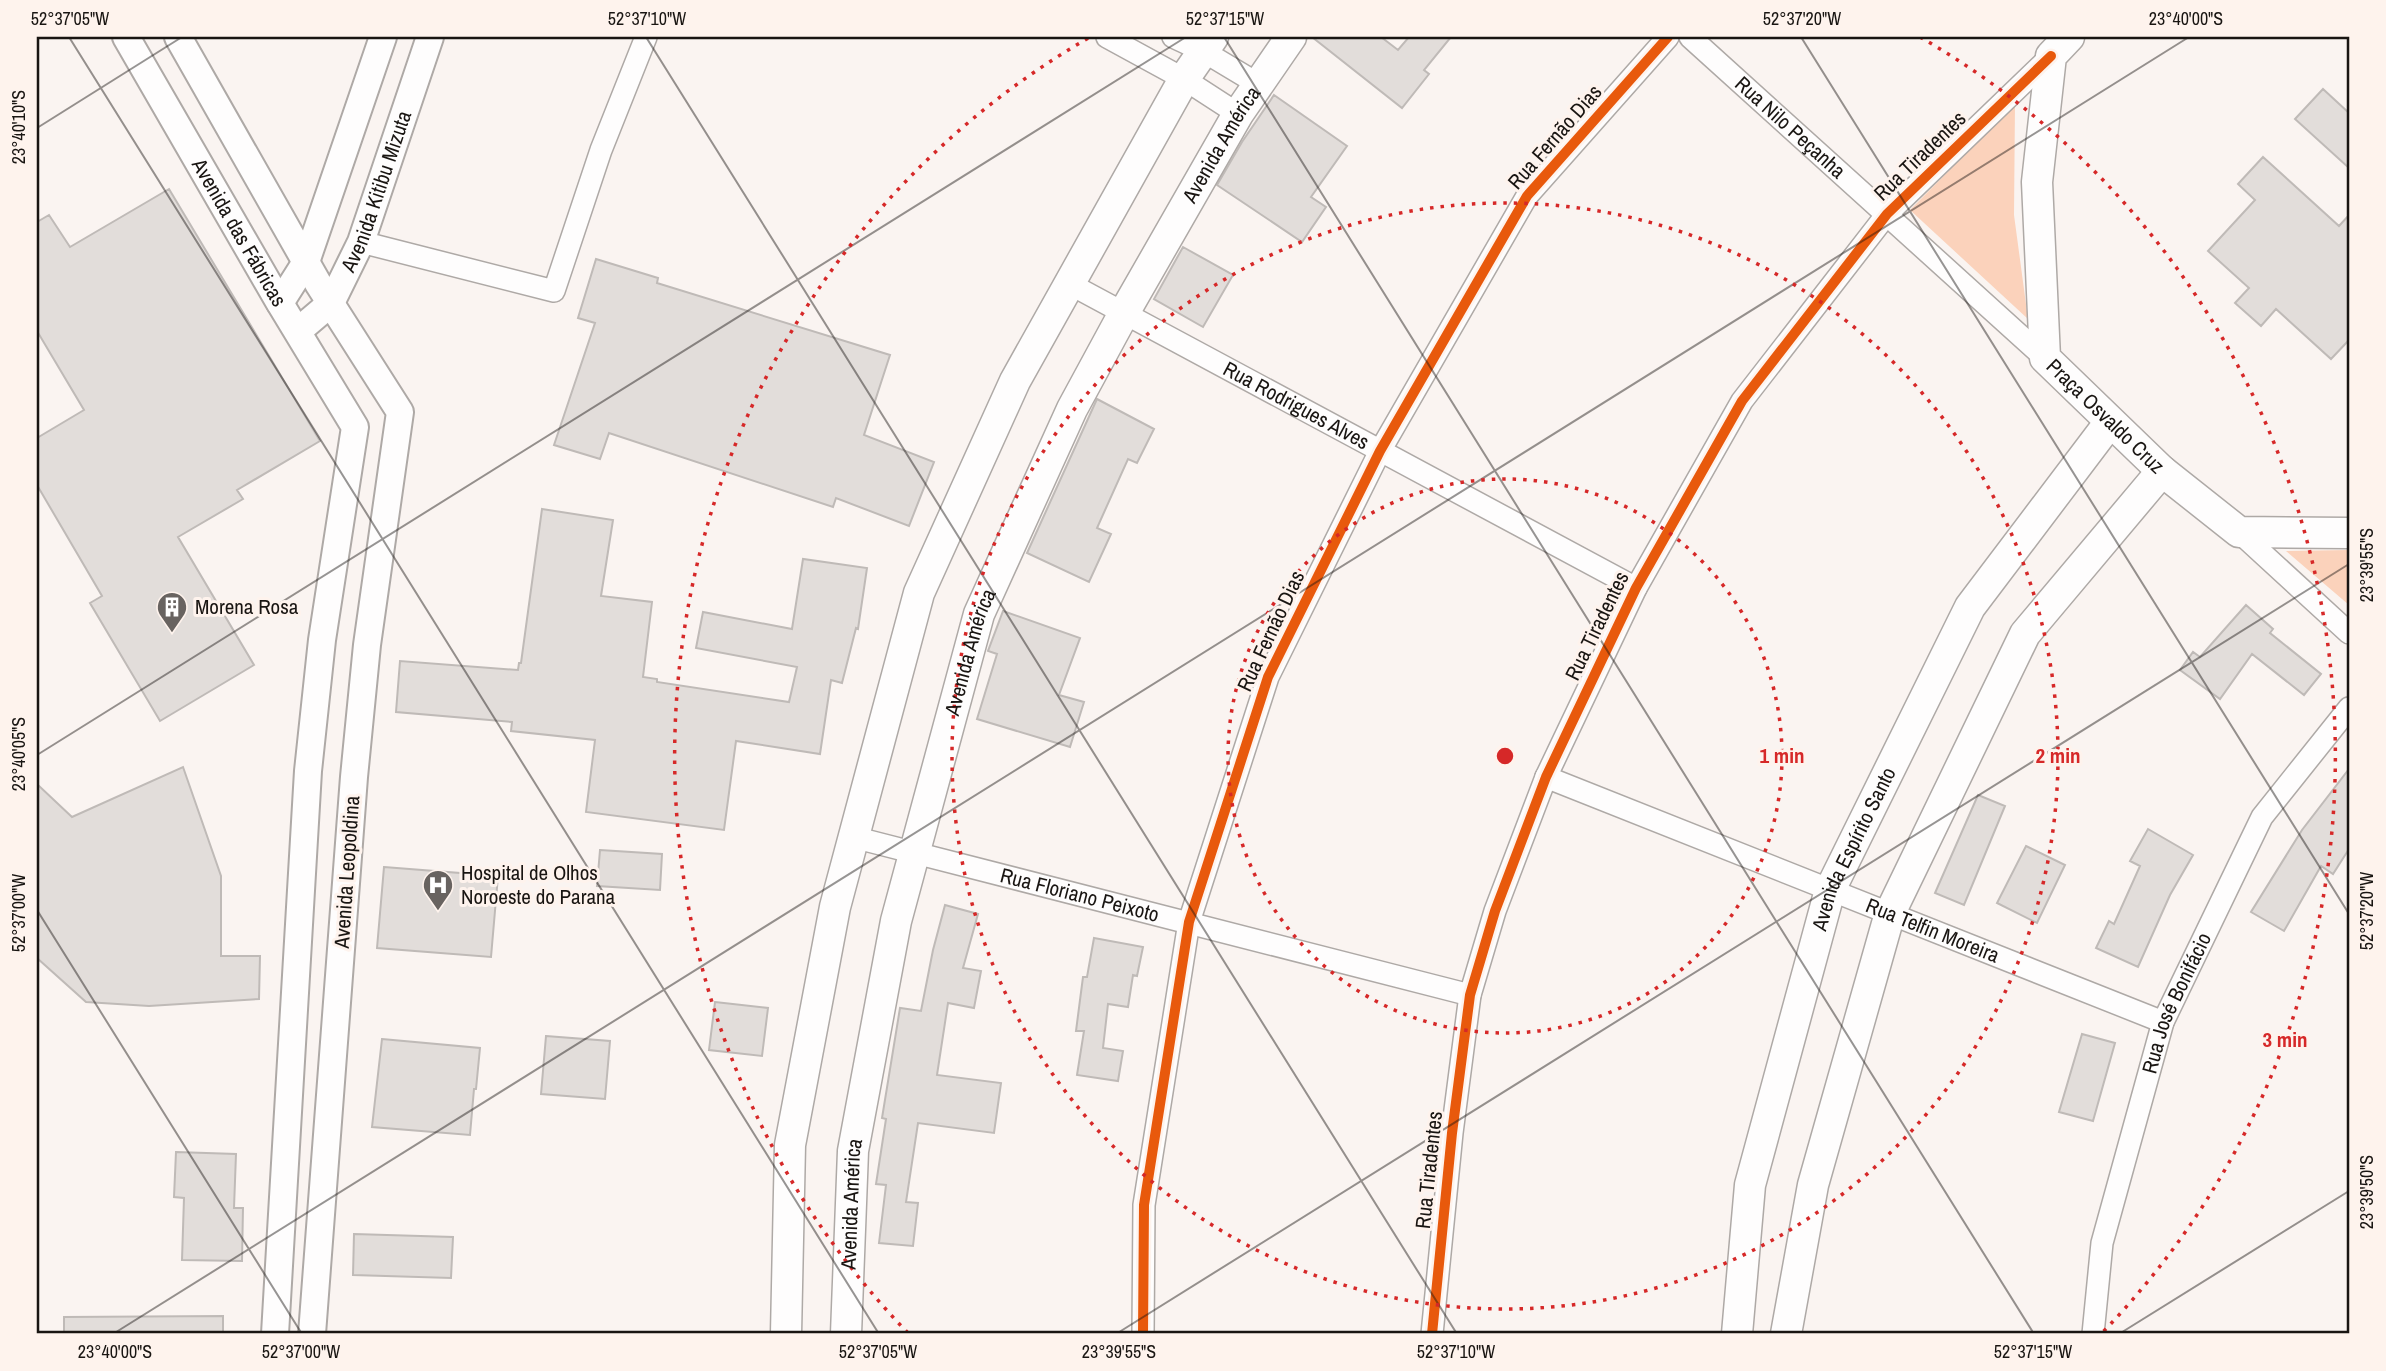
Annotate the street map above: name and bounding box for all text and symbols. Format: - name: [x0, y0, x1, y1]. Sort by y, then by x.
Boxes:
- text: 52°37'05"W: [31, 6, 109, 31]
- text: 52°37'10"W: [608, 6, 686, 31]
- text: 52°37'15"W: [1186, 6, 1264, 31]
- text: 52°37'20"W: [1763, 6, 1841, 31]
- text: 23°40'00"S: [2149, 6, 2223, 31]
- street label: Rua Nilo Peçanha: [1729, 70, 1852, 185]
- street label: Rua Fernão Dias: [1501, 78, 1608, 195]
- street label: Avenida América: [1175, 80, 1267, 209]
- text: 23°40'10"S: [6, 90, 31, 164]
- street label: Rua Tiradentes: [1867, 104, 1972, 207]
- street label: Avenida Kitibu Mizuta: [333, 107, 418, 278]
- street label: Avenida das Fábricas: [185, 152, 294, 312]
- street label: Praça Osvaldo Cruz: [2040, 352, 2171, 480]
- street label: Rua Rodrigues Alves: [1218, 354, 1375, 456]
- text: 23°39'55"S: [2354, 528, 2379, 602]
- street label: Rua Fernão Dias: [1230, 566, 1311, 696]
- street label: Rua Tiradentes: [1558, 566, 1635, 685]
- street label: Avenida América: [937, 583, 1003, 720]
- building icon: Morena Rosa: [155, 590, 189, 634]
- place label: Morena Rosa: [195, 592, 299, 621]
- text: 23°40'05"S: [6, 717, 31, 791]
- text: 1 min: [1760, 741, 1804, 770]
- text: 2 min: [2036, 741, 2080, 770]
- centre of rings: [1493, 744, 1517, 768]
- street label: Avenida Espírito Santo: [1804, 762, 1903, 935]
- street label: Avenida Leopoldina: [327, 794, 366, 950]
- place label: Hospital de Olhos Noroeste do Parana: [461, 858, 616, 911]
- street label: Rua Floriano Peixoto: [997, 860, 1162, 929]
- hospital icon: Hospital de Olhos Noroeste do Parana: [421, 868, 455, 912]
- text: 52°37'20"W: [2354, 872, 2379, 950]
- text: 52°37'00"W: [6, 874, 31, 952]
- street label: Rua Telfin Moreira: [1862, 890, 2004, 970]
- street label: Rua José Bonifácio: [2134, 928, 2218, 1077]
- text: 3 min: [2263, 1025, 2307, 1054]
- street label: Rua Tiradentes: [1408, 1110, 1449, 1230]
- street label: Avenida América: [833, 1136, 869, 1271]
- text: 23°39'50"S: [2354, 1155, 2379, 1229]
- text: 23°40'00"S: [78, 1339, 152, 1364]
- text: 52°37'00"W: [262, 1339, 340, 1364]
- text: 52°37'05"W: [839, 1339, 917, 1364]
- text: 23°39'55"S: [1082, 1339, 1156, 1364]
- text: 52°37'10"W: [1417, 1339, 1495, 1364]
- text: 52°37'15"W: [1994, 1339, 2072, 1364]

